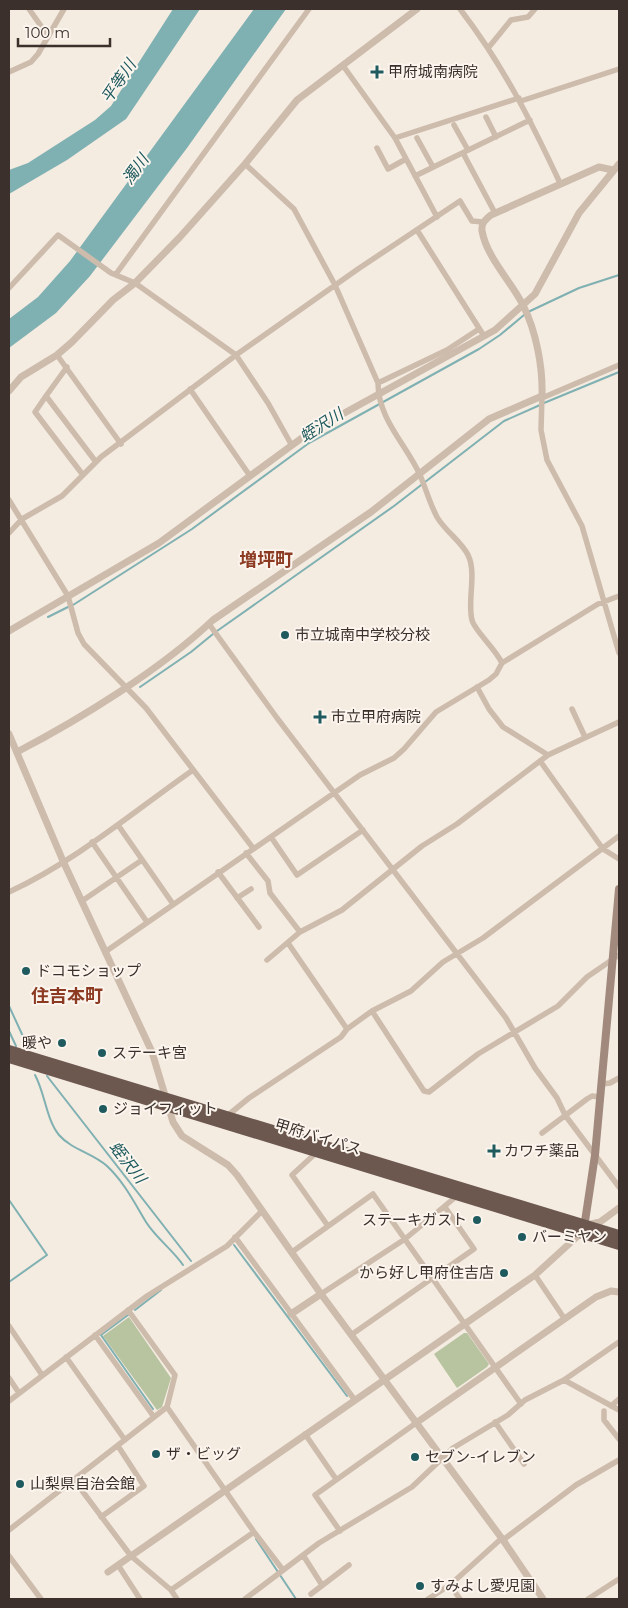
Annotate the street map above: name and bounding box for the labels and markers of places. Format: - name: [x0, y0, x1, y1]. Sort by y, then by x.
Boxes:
- place label: 甲府城南病院: [388, 62, 478, 81]
- marker: 甲府城南病院: [370, 65, 384, 79]
- place label: 市立城南中学校分校: [295, 625, 430, 644]
- marker: 市立城南中学校分校: [279, 629, 291, 641]
- place label: 市立甲府病院: [331, 707, 421, 726]
- marker: 市立甲府病院: [313, 710, 327, 724]
- place label: ドコモショップ: [36, 961, 141, 980]
- marker: ドコモショップ: [20, 965, 32, 977]
- place label: 暖や: [22, 1033, 52, 1052]
- marker: 暖や: [56, 1037, 68, 1049]
- place label: ステーキ宮: [112, 1043, 187, 1062]
- marker: ステーキ宮: [96, 1047, 108, 1059]
- place label: ジョイフィット: [113, 1099, 218, 1118]
- marker: ジョイフィット: [97, 1103, 109, 1115]
- place label: カワチ薬品: [504, 1141, 579, 1160]
- marker: カワチ薬品: [488, 1145, 500, 1157]
- place label: ステーキガスト: [362, 1210, 467, 1229]
- marker: ステーキガスト: [471, 1214, 483, 1226]
- place label: バーミヤン: [532, 1227, 607, 1246]
- marker: バーミヤン: [516, 1231, 528, 1243]
- place label: から好し甲府住吉店: [359, 1263, 494, 1282]
- marker: から好し甲府住吉店: [498, 1267, 510, 1279]
- place label: ザ・ビッグ: [166, 1444, 241, 1463]
- place label: セブン-イレブン: [425, 1447, 536, 1466]
- marker: ザ・ビッグ: [150, 1448, 162, 1460]
- marker: セブン-イレブン: [409, 1451, 421, 1463]
- place label: 山梨県自治会館: [30, 1474, 135, 1493]
- marker: 山梨県自治会館: [14, 1478, 26, 1490]
- place label: すみよし愛児園: [430, 1576, 535, 1595]
- marker: すみよし愛児園: [414, 1580, 426, 1592]

